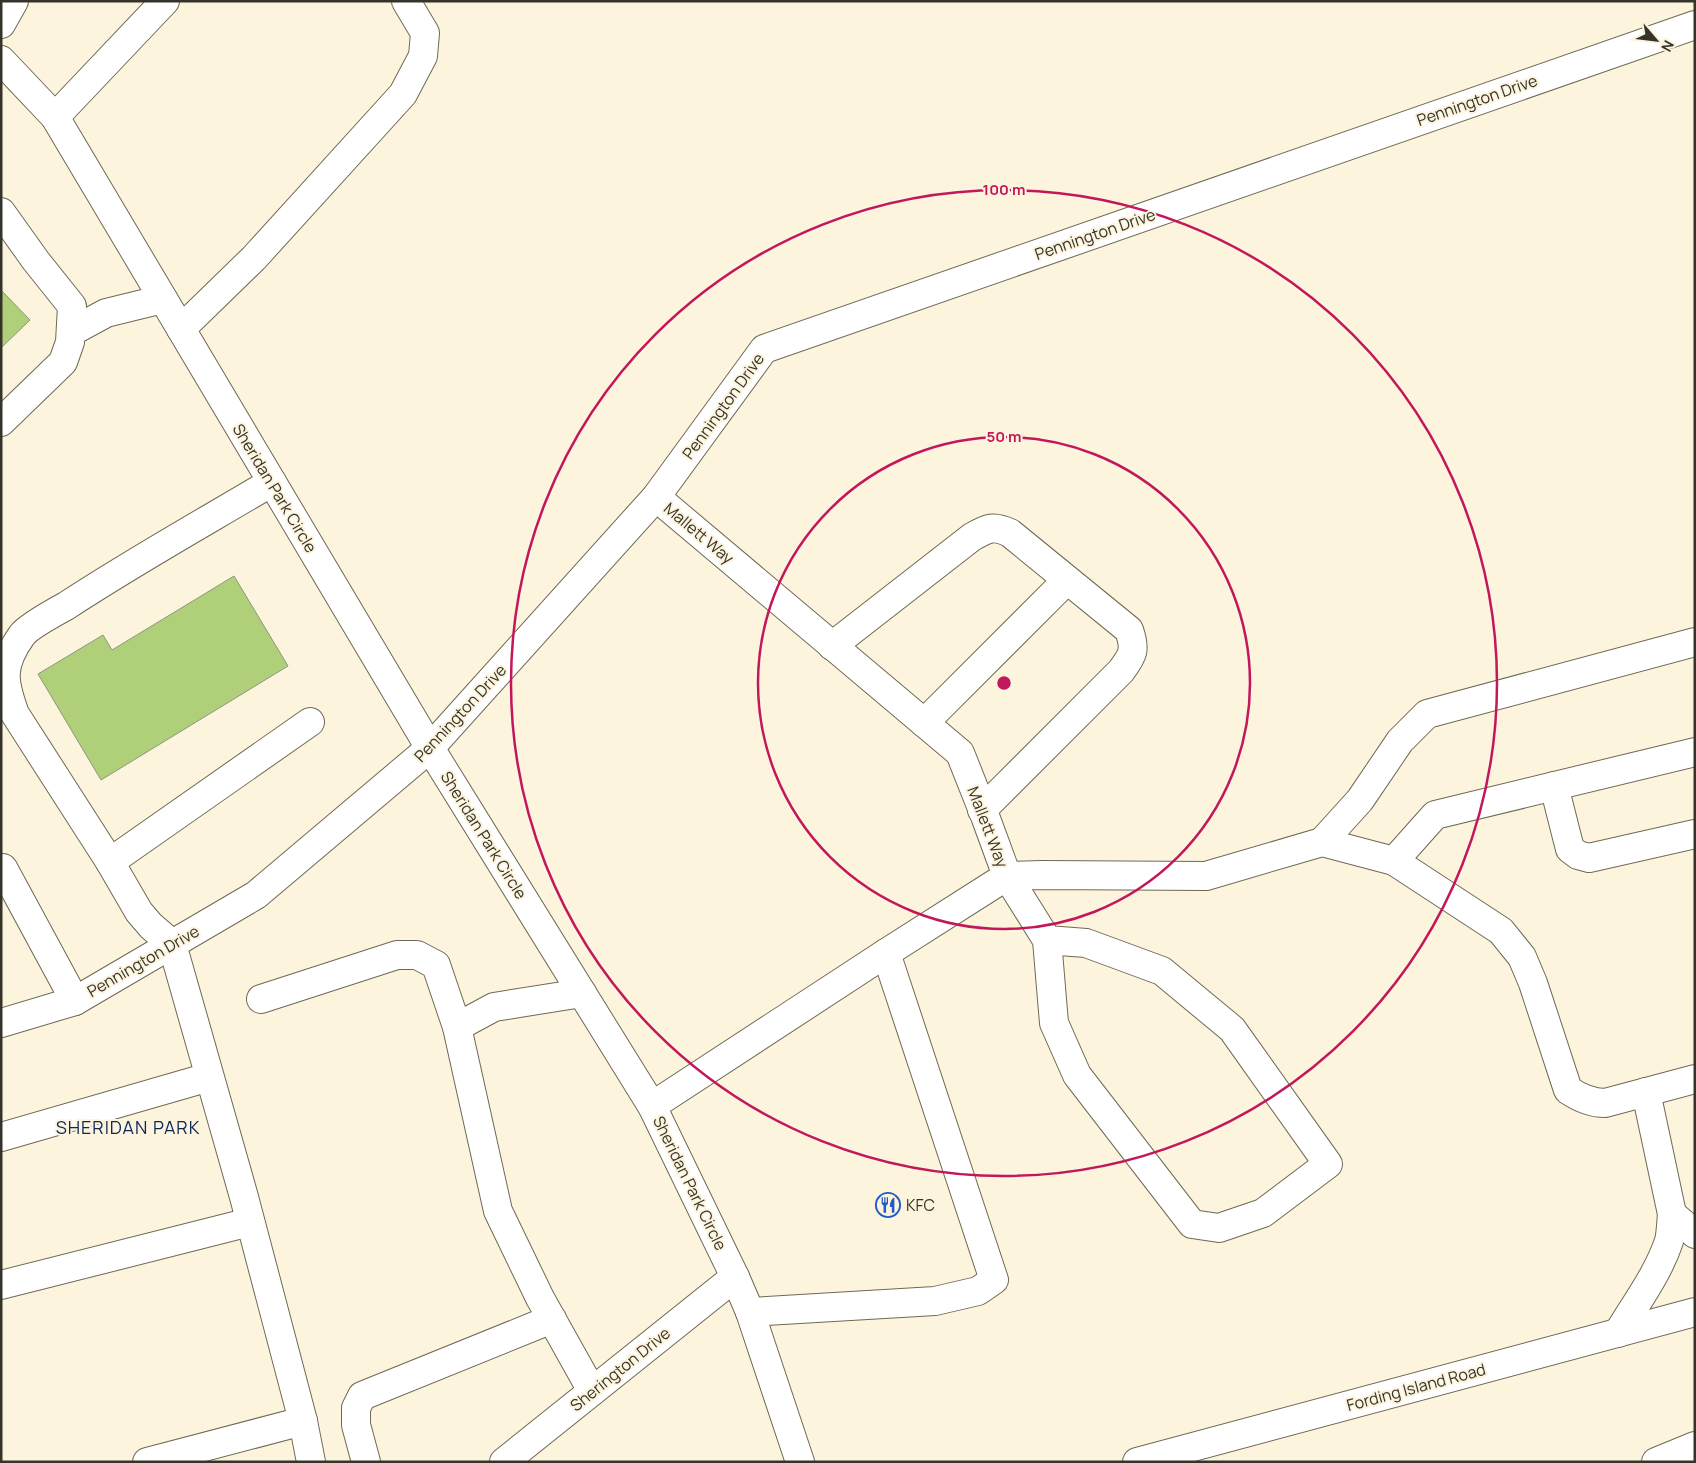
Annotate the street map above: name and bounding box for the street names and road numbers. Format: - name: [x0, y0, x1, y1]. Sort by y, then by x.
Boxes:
- street label: Pennington Drive: [1414, 69, 1540, 131]
- street label: Pennington Drive: [1032, 203, 1158, 265]
- street label: Pennington Drive: [677, 349, 769, 463]
- street label: Sheridan Park Circle: [228, 419, 322, 557]
- street label: Mallett Way: [659, 497, 739, 569]
- street label: Pennington Drive: [409, 659, 511, 767]
- street label: Sheridan Park Circle: [436, 767, 532, 903]
- street label: Mallett Way: [962, 783, 1014, 871]
- street label: Pennington Drive: [83, 920, 203, 1002]
- street label: Sheridan Park Circle: [648, 1112, 732, 1254]
- street label: Sherington Drive: [565, 1322, 675, 1416]
- street label: Fording Island Road: [1344, 1358, 1488, 1416]

